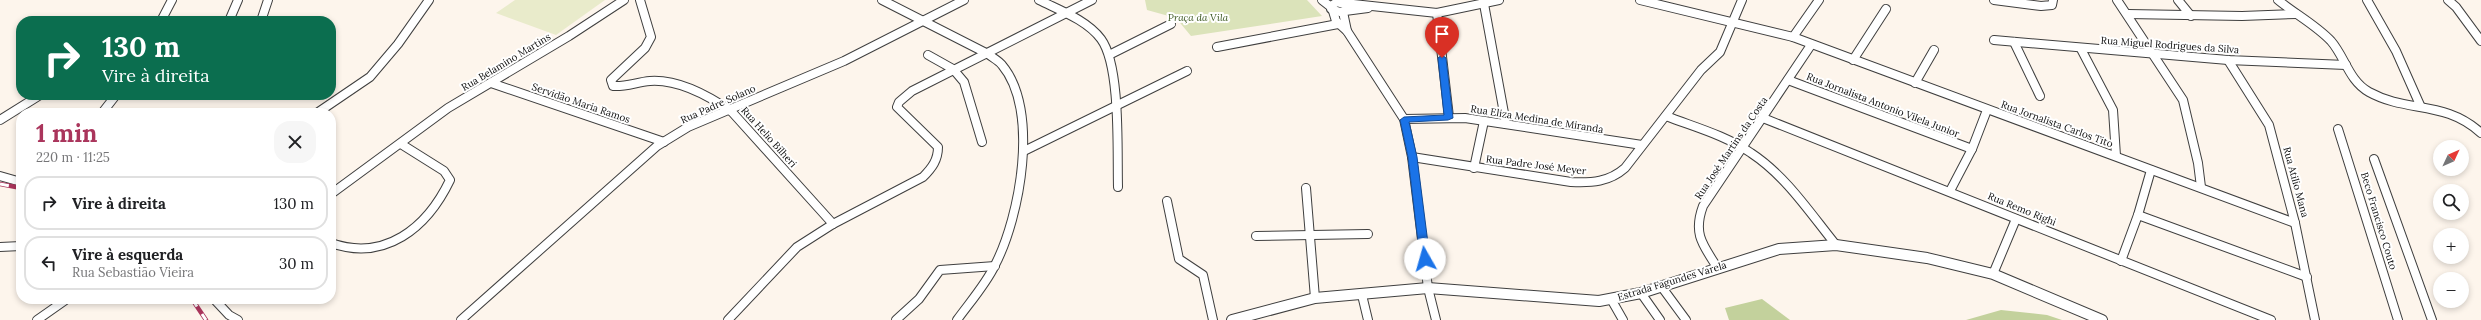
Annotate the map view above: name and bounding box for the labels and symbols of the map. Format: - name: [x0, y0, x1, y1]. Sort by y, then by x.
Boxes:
- park label: Praça da Vila: [1168, 11, 1229, 24]
- pin: [1425, 17, 1459, 58]
- street label: Rua Belamino Martins: [459, 30, 553, 94]
- street label: Rua Miguel Rodrigues da Silva: [2100, 34, 2240, 56]
- street label: Rua Jornalista Antonio Vilela Junior: [1805, 70, 1962, 140]
- street label: Servidão Maria Ramos: [530, 80, 632, 126]
- street label: Rua Padre Solano: [678, 82, 758, 126]
- street label: Rua José Martins da Costa: [1692, 94, 1770, 202]
- street label: Rua Jornalista Carlos Tito: [1999, 98, 2115, 150]
- street label: Rua Eliza Medina de Miranda: [1470, 102, 1604, 136]
- street label: Rua Helio Bilheri: [738, 104, 800, 170]
- north arrow: [2433, 140, 2469, 176]
- street label: Rua Atilio Mana: [2280, 145, 2312, 219]
- street label: Rua Padre José Meyer: [1485, 152, 1588, 178]
- street label: Beco Francisco Couto: [2358, 171, 2400, 271]
- street label: Rua Remo Righi: [1986, 189, 2058, 229]
- position arrow: [1404, 238, 1446, 280]
- street label: Estrada Fagundes Varela: [1616, 258, 1728, 304]

